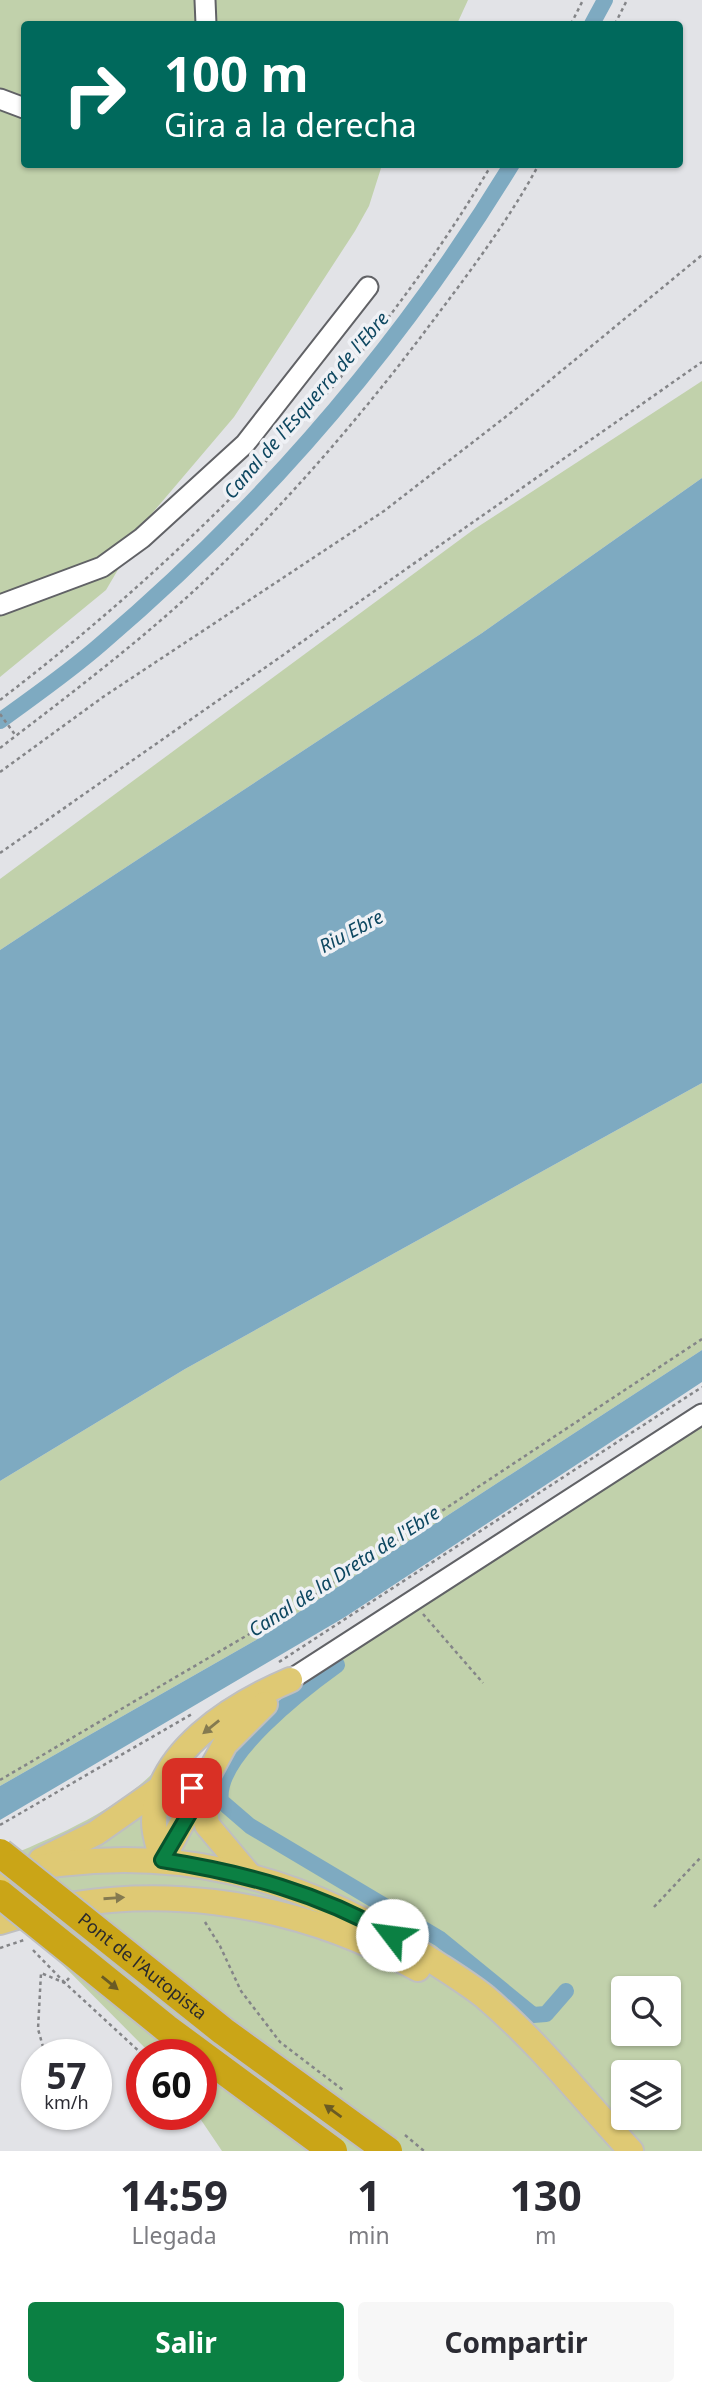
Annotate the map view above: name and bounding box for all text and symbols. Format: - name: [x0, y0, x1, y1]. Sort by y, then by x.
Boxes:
- text: 100 m: [164, 40, 309, 106]
- icon: right: [49, 49, 140, 140]
- text: Gira a la derecha: [164, 103, 417, 146]
- water label: Canal de l'Esquerra de l'Ebre: [217, 306, 395, 504]
- water label: Riu Ebre: [314, 903, 388, 959]
- water label: Canal de la Dreta de l'Ebre: [243, 1499, 445, 1643]
- one-way arrow: [203, 1719, 220, 1734]
- pin: [162, 1758, 222, 1818]
- icon: arrive: [173, 1769, 211, 1807]
- one-way arrow: [104, 1892, 126, 1903]
- position arrow: [355, 1898, 429, 1972]
- street label: Pont de l'Autopista: [73, 1907, 212, 2025]
- one-way arrow: [101, 1976, 119, 1991]
- map controls: [611, 1976, 681, 2130]
- button: search: [611, 1976, 681, 2046]
- speed limit sign: 60: [126, 2039, 217, 2130]
- text: 57: [46, 2052, 87, 2099]
- button: layers: [611, 2060, 681, 2130]
- text: km/h: [44, 2090, 89, 2114]
- one-way arrow: [324, 2104, 342, 2118]
- text: 14:59: [120, 2166, 228, 2223]
- text: 1: [357, 2166, 381, 2223]
- text: 130: [510, 2166, 582, 2223]
- text: Llegada: [132, 2219, 217, 2251]
- text: min: [348, 2219, 390, 2251]
- text: m: [535, 2219, 557, 2251]
- button: Salir: [28, 2302, 344, 2382]
- button: Compartir: [358, 2302, 674, 2382]

